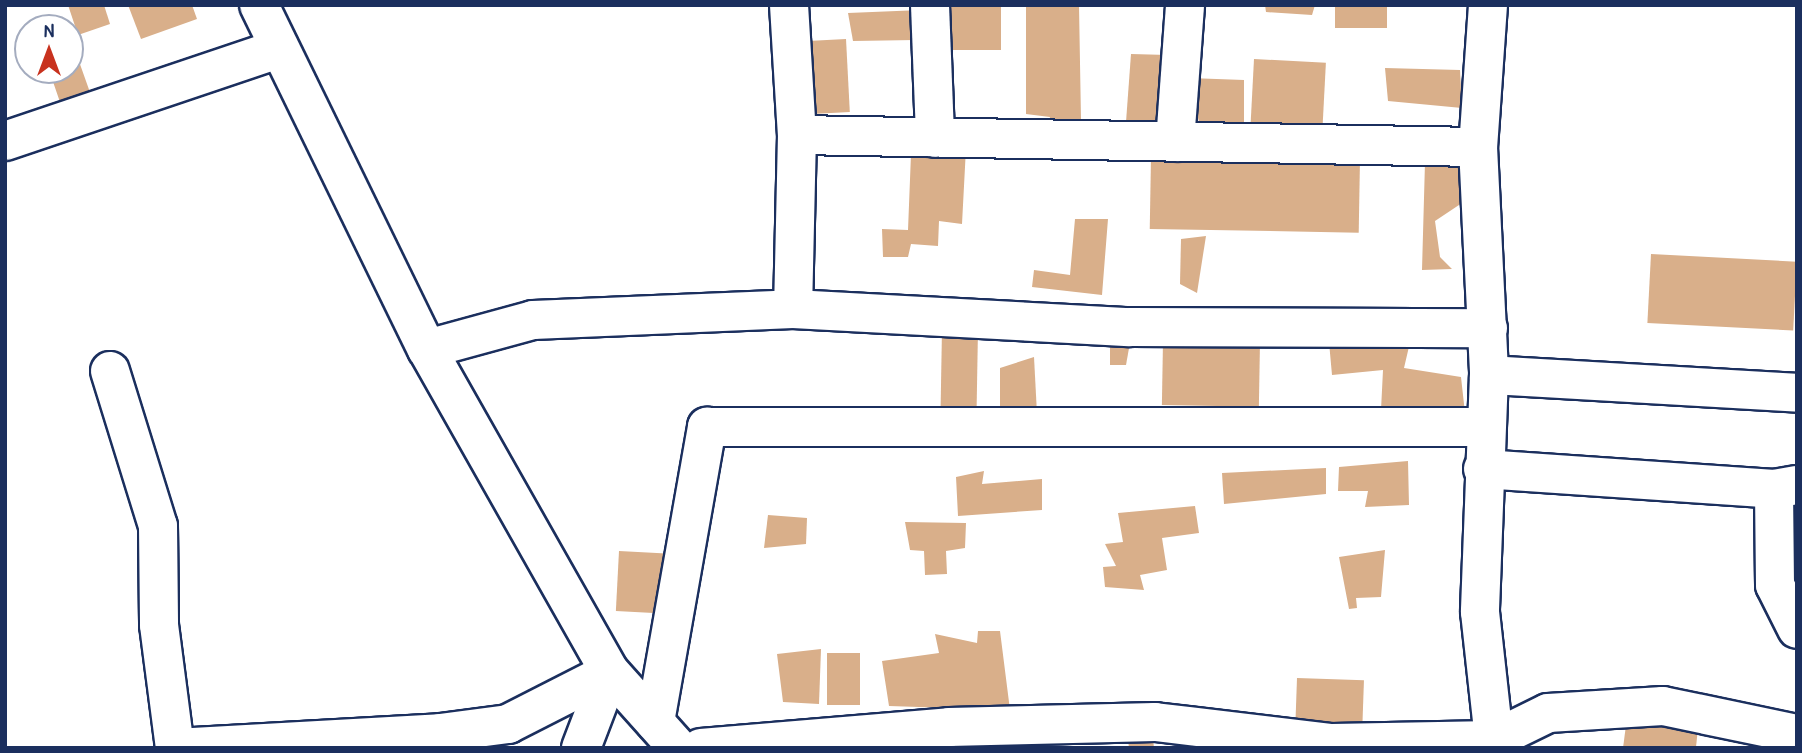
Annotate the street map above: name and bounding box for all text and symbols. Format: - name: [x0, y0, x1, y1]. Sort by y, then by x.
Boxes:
- north arrow: [14, 14, 84, 84]
- text: N: [44, 17, 54, 43]

